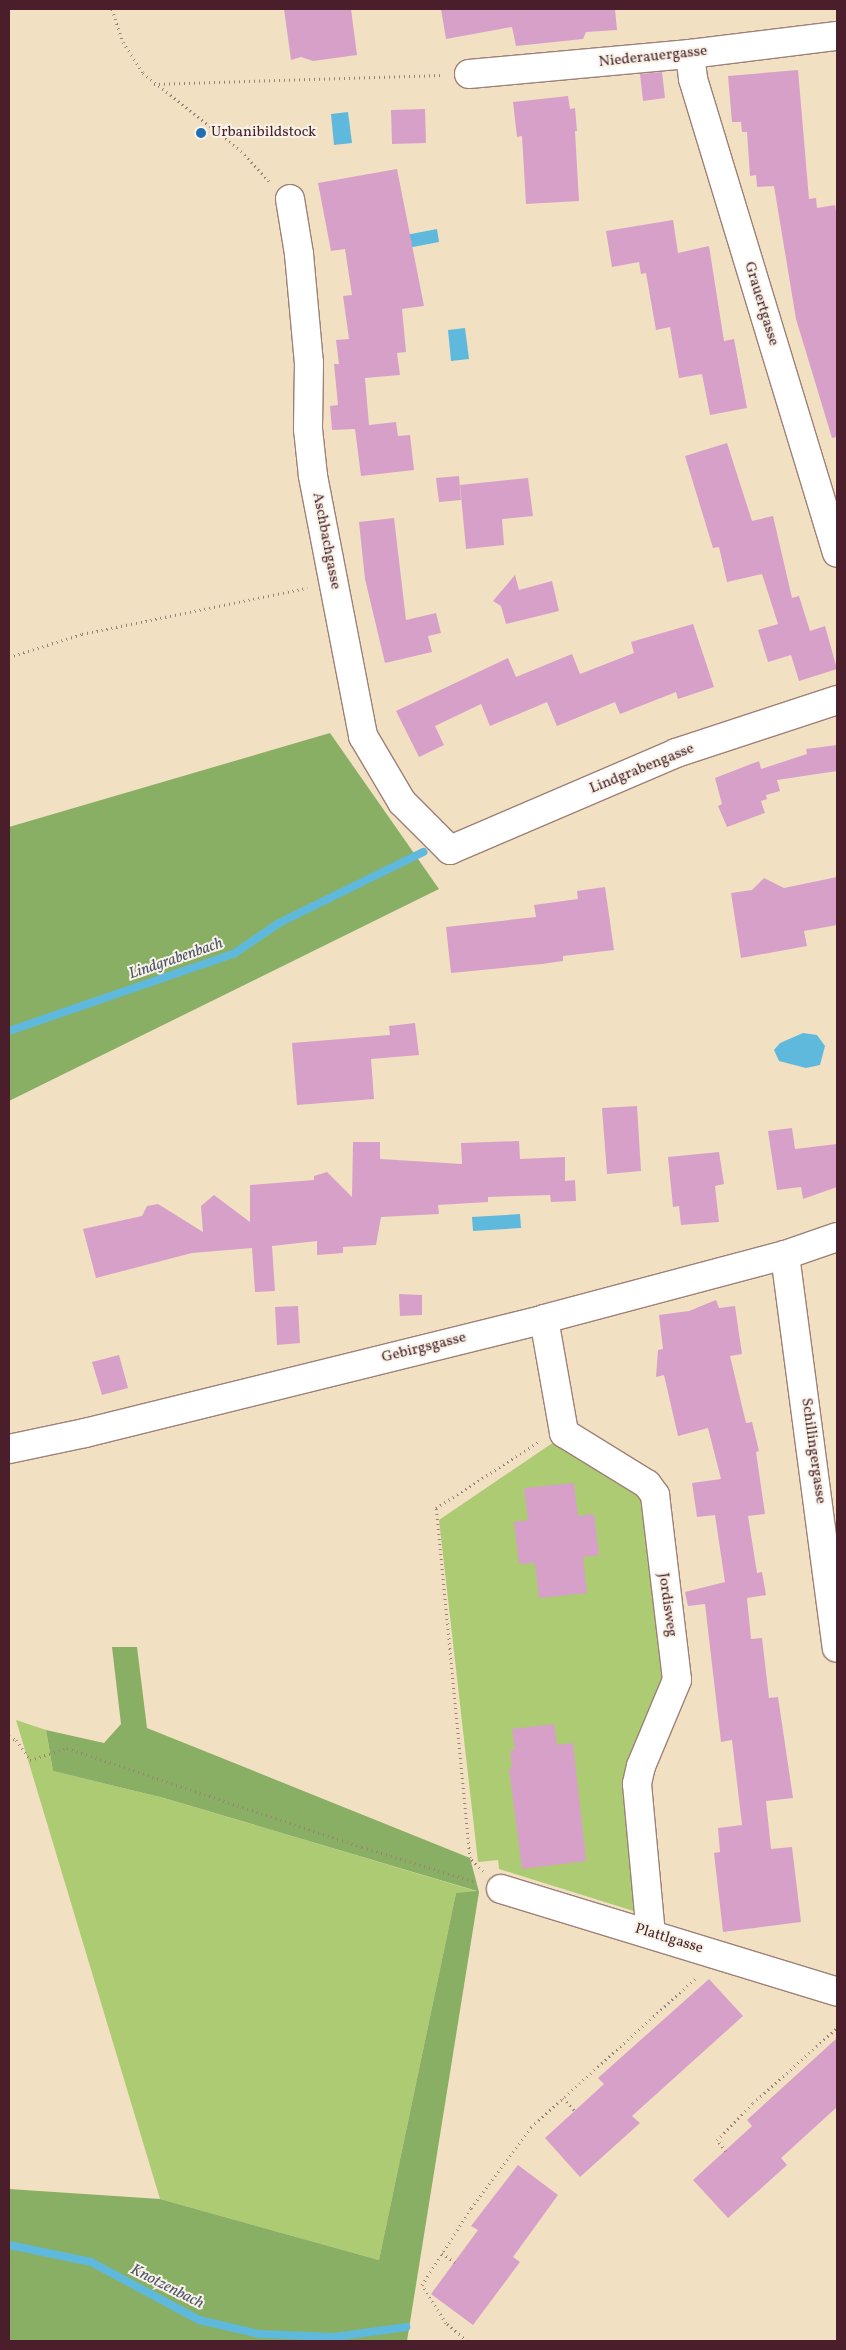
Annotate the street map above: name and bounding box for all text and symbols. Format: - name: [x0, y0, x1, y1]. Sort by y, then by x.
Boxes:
- street label: Niederauergasse: [598, 42, 708, 72]
- place label: Urbanibildstock: [211, 124, 316, 142]
- marker: Urbanibildstock: [195, 127, 207, 139]
- street label: Grauertgasse: [740, 260, 782, 348]
- street label: Aschbachgasse: [308, 491, 344, 591]
- street label: Lindgrabengasse: [587, 740, 697, 798]
- water label: Lindgrabenbach: [126, 934, 226, 984]
- street label: Gebirgsgasse: [380, 1329, 468, 1367]
- street label: Schillingergasse: [797, 1397, 829, 1505]
- street label: Jordisweg: [654, 1572, 680, 1638]
- street label: Plattlgasse: [633, 1920, 705, 1958]
- water label: Knotzenbach: [127, 2260, 207, 2314]

